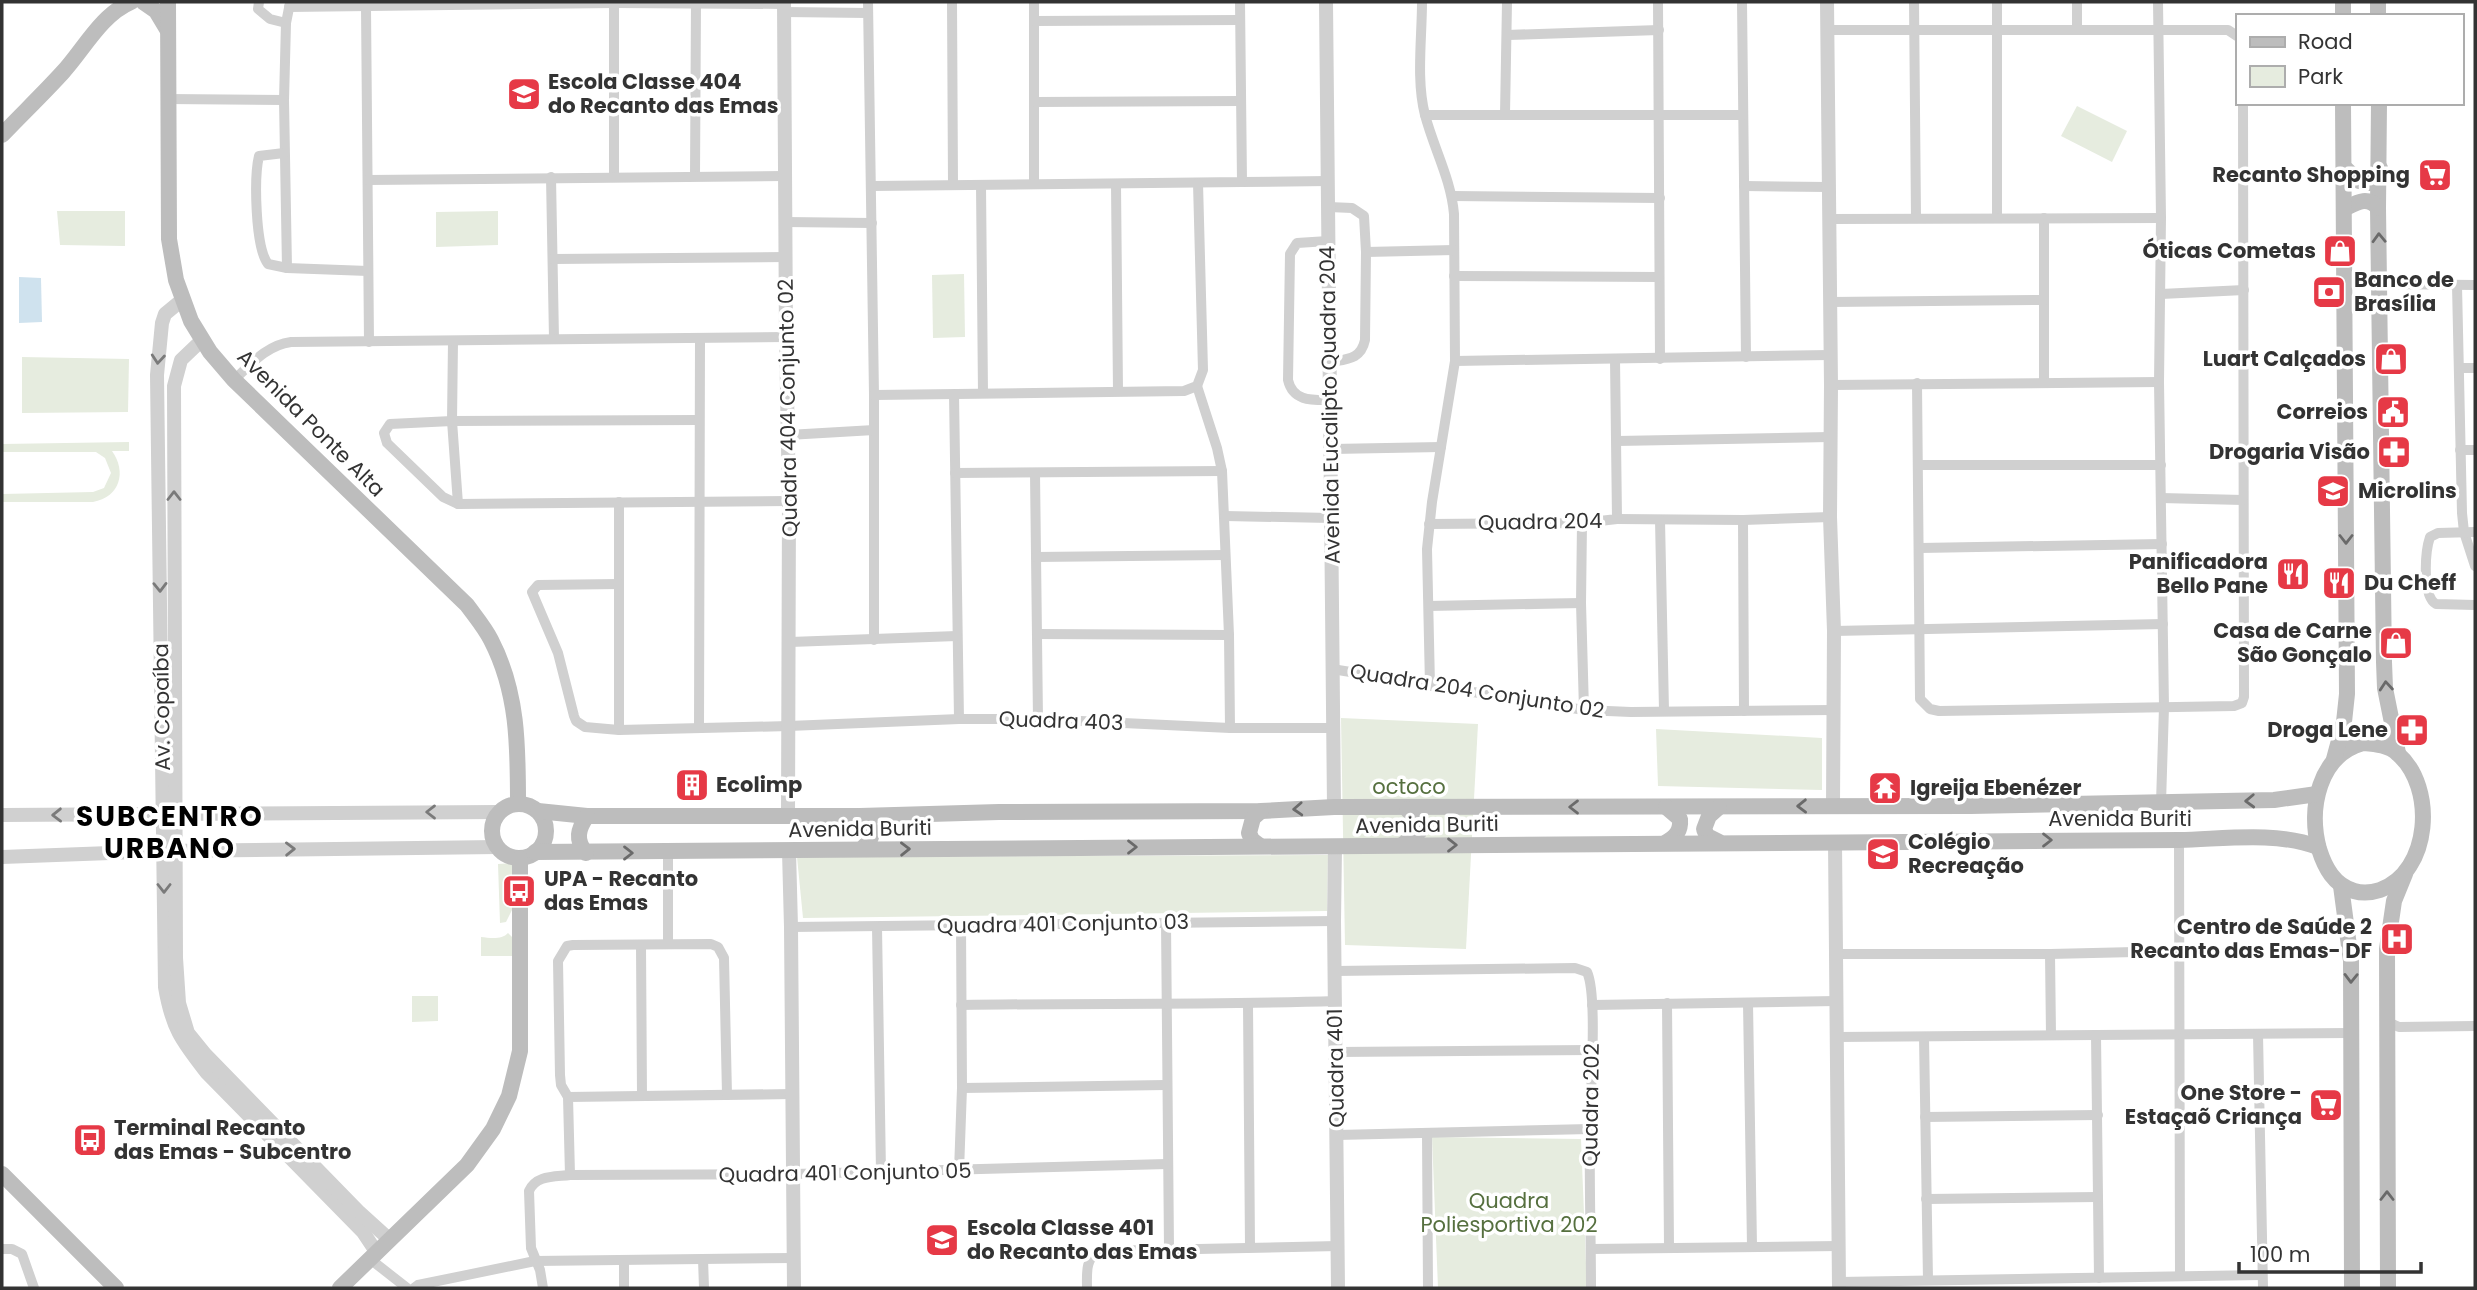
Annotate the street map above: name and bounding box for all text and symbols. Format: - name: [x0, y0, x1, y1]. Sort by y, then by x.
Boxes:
- legend: [2236, 14, 2463, 105]
- text: Road: [2298, 27, 2353, 56]
- text: Park: [2298, 62, 2343, 91]
- place label: Escola Classe 404 do Recanto das Emas: [548, 67, 778, 120]
- school or university icon: Escola Classe 404 do Recanto das Emas: [505, 75, 543, 113]
- supermarket icon: Recanto Shopping: [2416, 156, 2454, 194]
- place label: Recanto Shopping: [2212, 160, 2410, 189]
- shop icon: Óticas Cometas: [2321, 232, 2359, 270]
- one-way arrow: [2372, 233, 2387, 244]
- place label: Óticas Cometas: [2143, 236, 2316, 265]
- street label: Avenida Eucalipto Quadra 204: [1312, 246, 1347, 564]
- place label: Banco de Brasília: [2354, 265, 2454, 318]
- bank icon: Banco de Brasília: [2310, 273, 2348, 311]
- street label: Quadra 404 Conjunto 02: [771, 279, 804, 537]
- shop icon: Luart Calçados: [2372, 340, 2410, 378]
- street label: Avenida Ponte Alta: [231, 342, 392, 503]
- place label: Luart Calçados: [2203, 344, 2366, 373]
- one-way arrow: [151, 354, 166, 365]
- public building icon: Correios: [2374, 393, 2412, 431]
- place label: Correios: [2276, 397, 2368, 426]
- pharmacy icon: Drogaria Visão: [2375, 433, 2413, 471]
- place label: Drogaria Visão: [2209, 437, 2370, 466]
- school or university icon: Microlins: [2314, 472, 2352, 510]
- place label: Microlins: [2358, 476, 2457, 505]
- one-way arrow: [167, 490, 182, 501]
- street label: Quadra 204: [1477, 506, 1602, 537]
- one-way arrow: [2338, 534, 2354, 545]
- place label: Panificadora Bello Pane: [2129, 547, 2268, 600]
- restaurant icon: Panificadora Bello Pane: [2274, 555, 2312, 593]
- restaurant icon: Du Cheff: [2320, 564, 2358, 602]
- place label: Du Cheff: [2364, 568, 2457, 597]
- one-way arrow: [152, 582, 168, 593]
- place label: Casa de Carne São Gonçalo: [2213, 616, 2372, 669]
- shop icon: Casa de Carne São Gonçalo: [2377, 624, 2415, 662]
- street label: Av. Copaíba: [146, 643, 177, 771]
- street label: Quadra 204 Conjunto 02: [1348, 656, 1606, 725]
- one-way arrow: [2379, 680, 2394, 691]
- street label: Quadra 403: [998, 704, 1124, 737]
- pharmacy icon: Droga Lene: [2393, 711, 2431, 749]
- place label: Droga Lene: [2267, 715, 2388, 744]
- building icon: Ecolimp: [673, 766, 711, 804]
- temple icon: Igreija Ebenézer: [1866, 769, 1904, 807]
- place label: Ecolimp: [716, 770, 802, 799]
- park label: octoco: [1372, 772, 1446, 801]
- place label: Igreija Ebenézer: [1910, 773, 2081, 802]
- one-way arrow: [2244, 793, 2254, 809]
- district label: SUBCENTRO URBANO: [76, 797, 264, 868]
- one-way arrow: [1796, 798, 1807, 814]
- one-way arrow: [1569, 800, 1580, 815]
- one-way arrow: [1292, 802, 1303, 817]
- one-way arrow: [425, 804, 436, 820]
- street label: Avenida Buriti: [2048, 804, 2192, 833]
- one-way arrow: [51, 807, 61, 823]
- street label: Avenida Buriti: [1355, 809, 1499, 840]
- street label: Avenida Buriti: [788, 813, 932, 844]
- place label: Colégio Recreação: [1908, 827, 2024, 880]
- one-way arrow: [2043, 832, 2053, 848]
- school or university icon: Colégio Recreação: [1864, 835, 1902, 873]
- one-way arrow: [1448, 837, 1458, 853]
- one-way arrow: [1127, 839, 1138, 855]
- one-way arrow: [286, 841, 296, 857]
- one-way arrow: [900, 841, 910, 857]
- one-way arrow: [623, 845, 634, 861]
- place label: UPA - Recanto das Emas: [544, 864, 698, 917]
- bus stop icon: UPA - Recanto das Emas: [500, 872, 538, 910]
- one-way arrow: [156, 883, 172, 894]
- street label: Quadra 401 Conjunto 03: [937, 907, 1189, 940]
- place label: Centro de Saúde 2 Recanto das Emas- DF: [2130, 912, 2372, 965]
- hospital icon: Centro de Saúde 2 Recanto das Emas- DF: [2378, 920, 2416, 958]
- one-way arrow: [2343, 973, 2358, 984]
- street label: Quadra 401: [1320, 1008, 1351, 1128]
- street label: Quadra 202: [1575, 1043, 1606, 1167]
- place label: One Store - Estaçaõ Criança: [2125, 1078, 2302, 1131]
- supermarket icon: One Store - Estaçaõ Criança: [2307, 1086, 2345, 1124]
- place label: Terminal Recanto das Emas - Subcentro: [114, 1113, 351, 1166]
- bus stop icon: Terminal Recanto das Emas - Subcentro: [71, 1121, 109, 1159]
- street label: Quadra 401 Conjunto 05: [718, 1156, 972, 1189]
- park label: Quadra Poliesportiva 202: [1420, 1186, 1598, 1239]
- one-way arrow: [2379, 1190, 2395, 1200]
- place label: Escola Classe 401 do Recanto das Emas: [967, 1213, 1197, 1266]
- school or university icon: Escola Classe 401 do Recanto das Emas: [923, 1221, 961, 1259]
- scale bar: [2239, 1230, 2421, 1274]
- text: 100 m: [2250, 1240, 2310, 1269]

